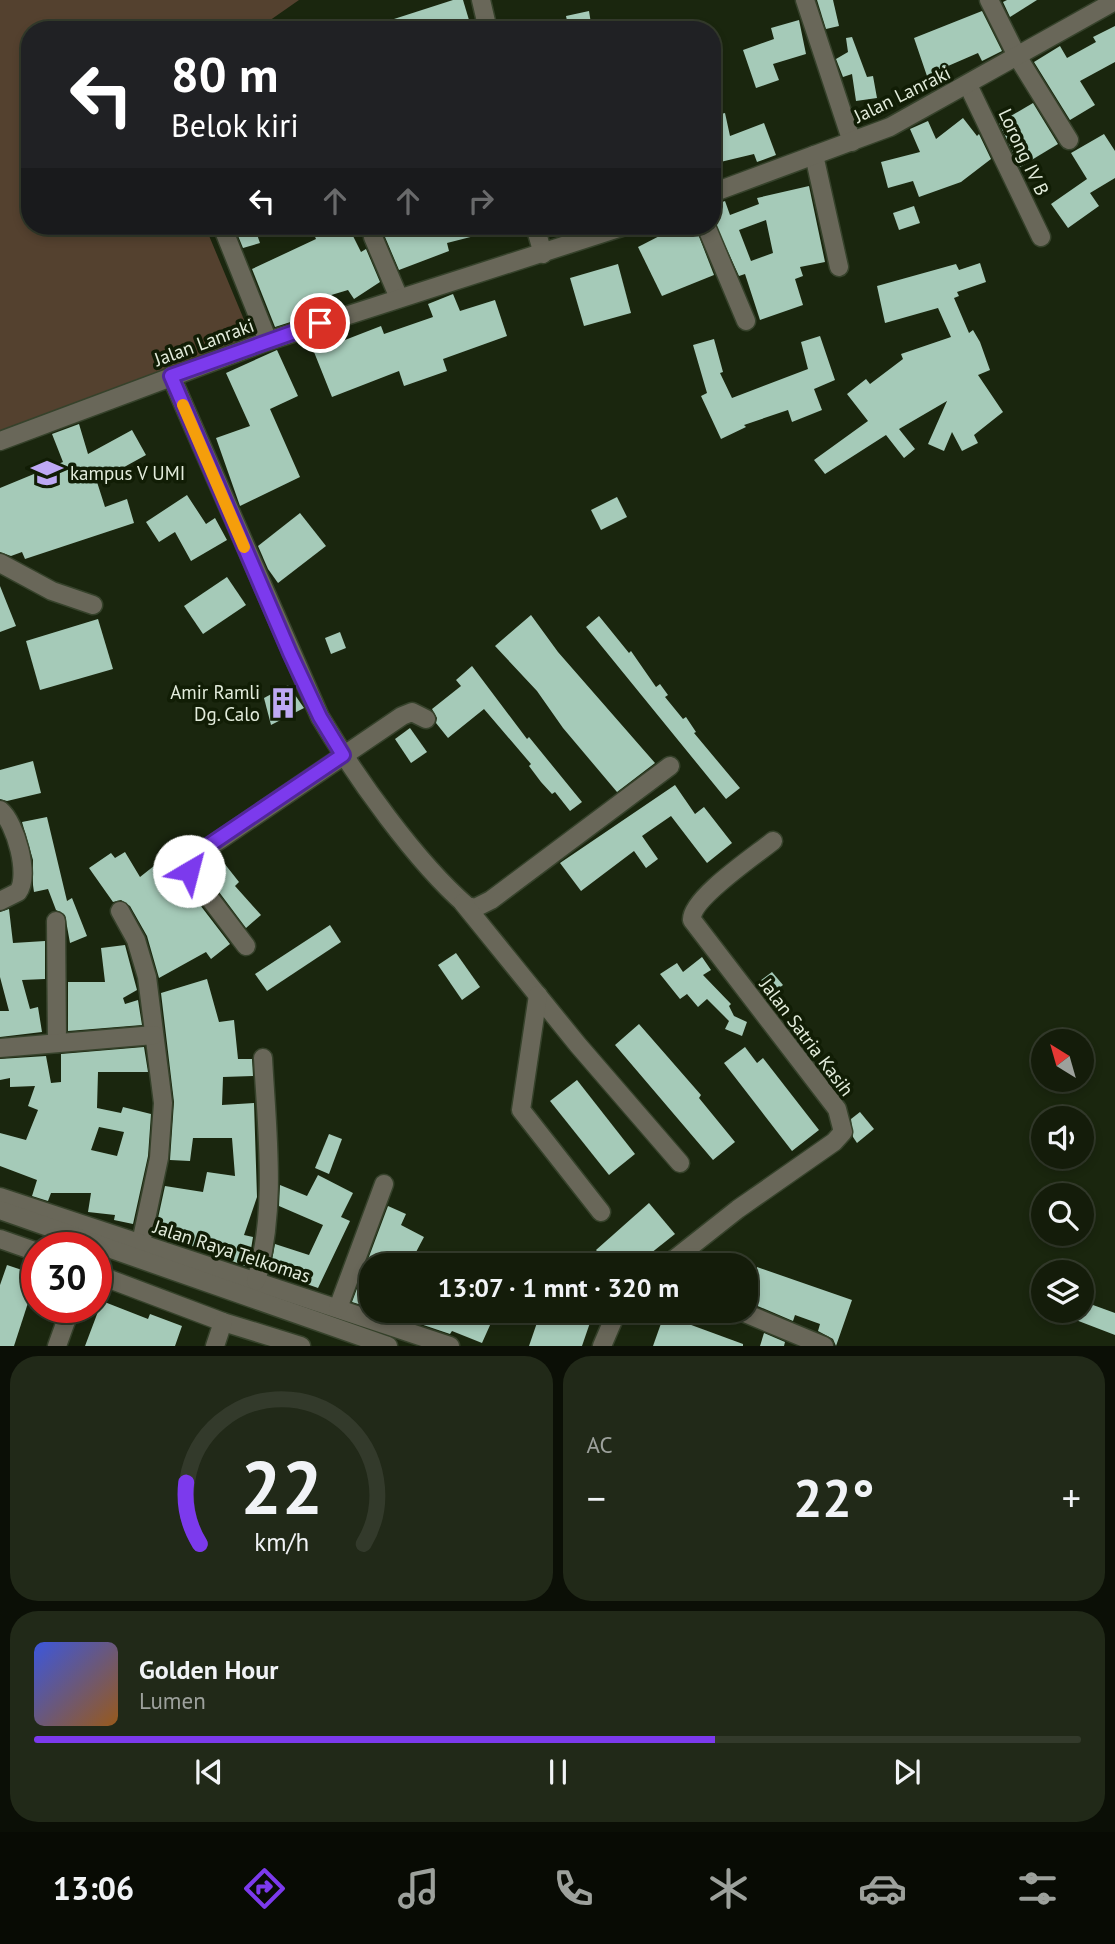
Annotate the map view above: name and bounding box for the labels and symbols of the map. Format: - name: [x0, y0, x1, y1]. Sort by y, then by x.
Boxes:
- street label: Jalan Lanraki: [849, 60, 954, 128]
- street label: Lorong IV B: [993, 105, 1055, 199]
- pin: [290, 293, 350, 353]
- street label: Jalan Lanraki: [150, 313, 257, 372]
- school or university icon: kampus V UMI: [30, 456, 64, 490]
- place label: kampus V UMI: [70, 461, 185, 485]
- place label: Amir Ramli Dg. Calo: [170, 680, 260, 726]
- building icon: Amir Ramli Dg. Calo: [266, 686, 300, 720]
- position arrow: [152, 834, 226, 908]
- street label: Jalan Satria Kasih: [754, 973, 859, 1101]
- north arrow: [1031, 1029, 1094, 1092]
- street label: Jalan Raya Telkomas: [149, 1214, 314, 1288]
- speed limit sign: 30: [21, 1232, 112, 1323]

